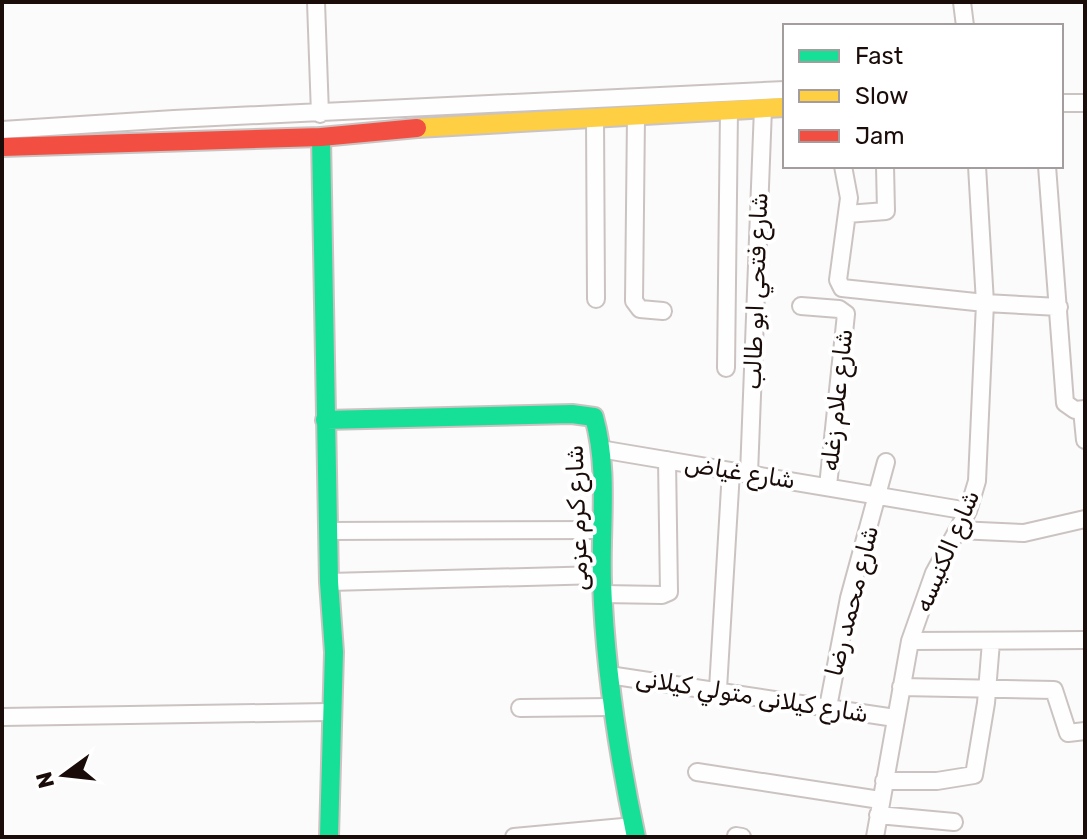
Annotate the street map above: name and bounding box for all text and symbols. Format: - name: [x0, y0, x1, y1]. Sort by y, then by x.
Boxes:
- legend: [783, 24, 1063, 168]
- text: Fast: [855, 42, 903, 70]
- text: Slow: [855, 82, 908, 110]
- text: Jam: [855, 122, 905, 150]
- street label: شارع فتحي ابو طالب: [739, 192, 777, 390]
- street label: شارع علام زغله: [816, 328, 860, 473]
- street label: شارع كرم عزمى: [560, 444, 596, 592]
- street label: شارع غياض: [682, 449, 797, 497]
- street label: شارع الكنيسه: [909, 486, 987, 617]
- street label: شارع محمد رضا: [820, 523, 886, 680]
- street label: شارع كيلانى متولي كيلانى: [633, 664, 870, 732]
- north arrow: [24, 735, 104, 815]
- text: N: [30, 769, 60, 791]

